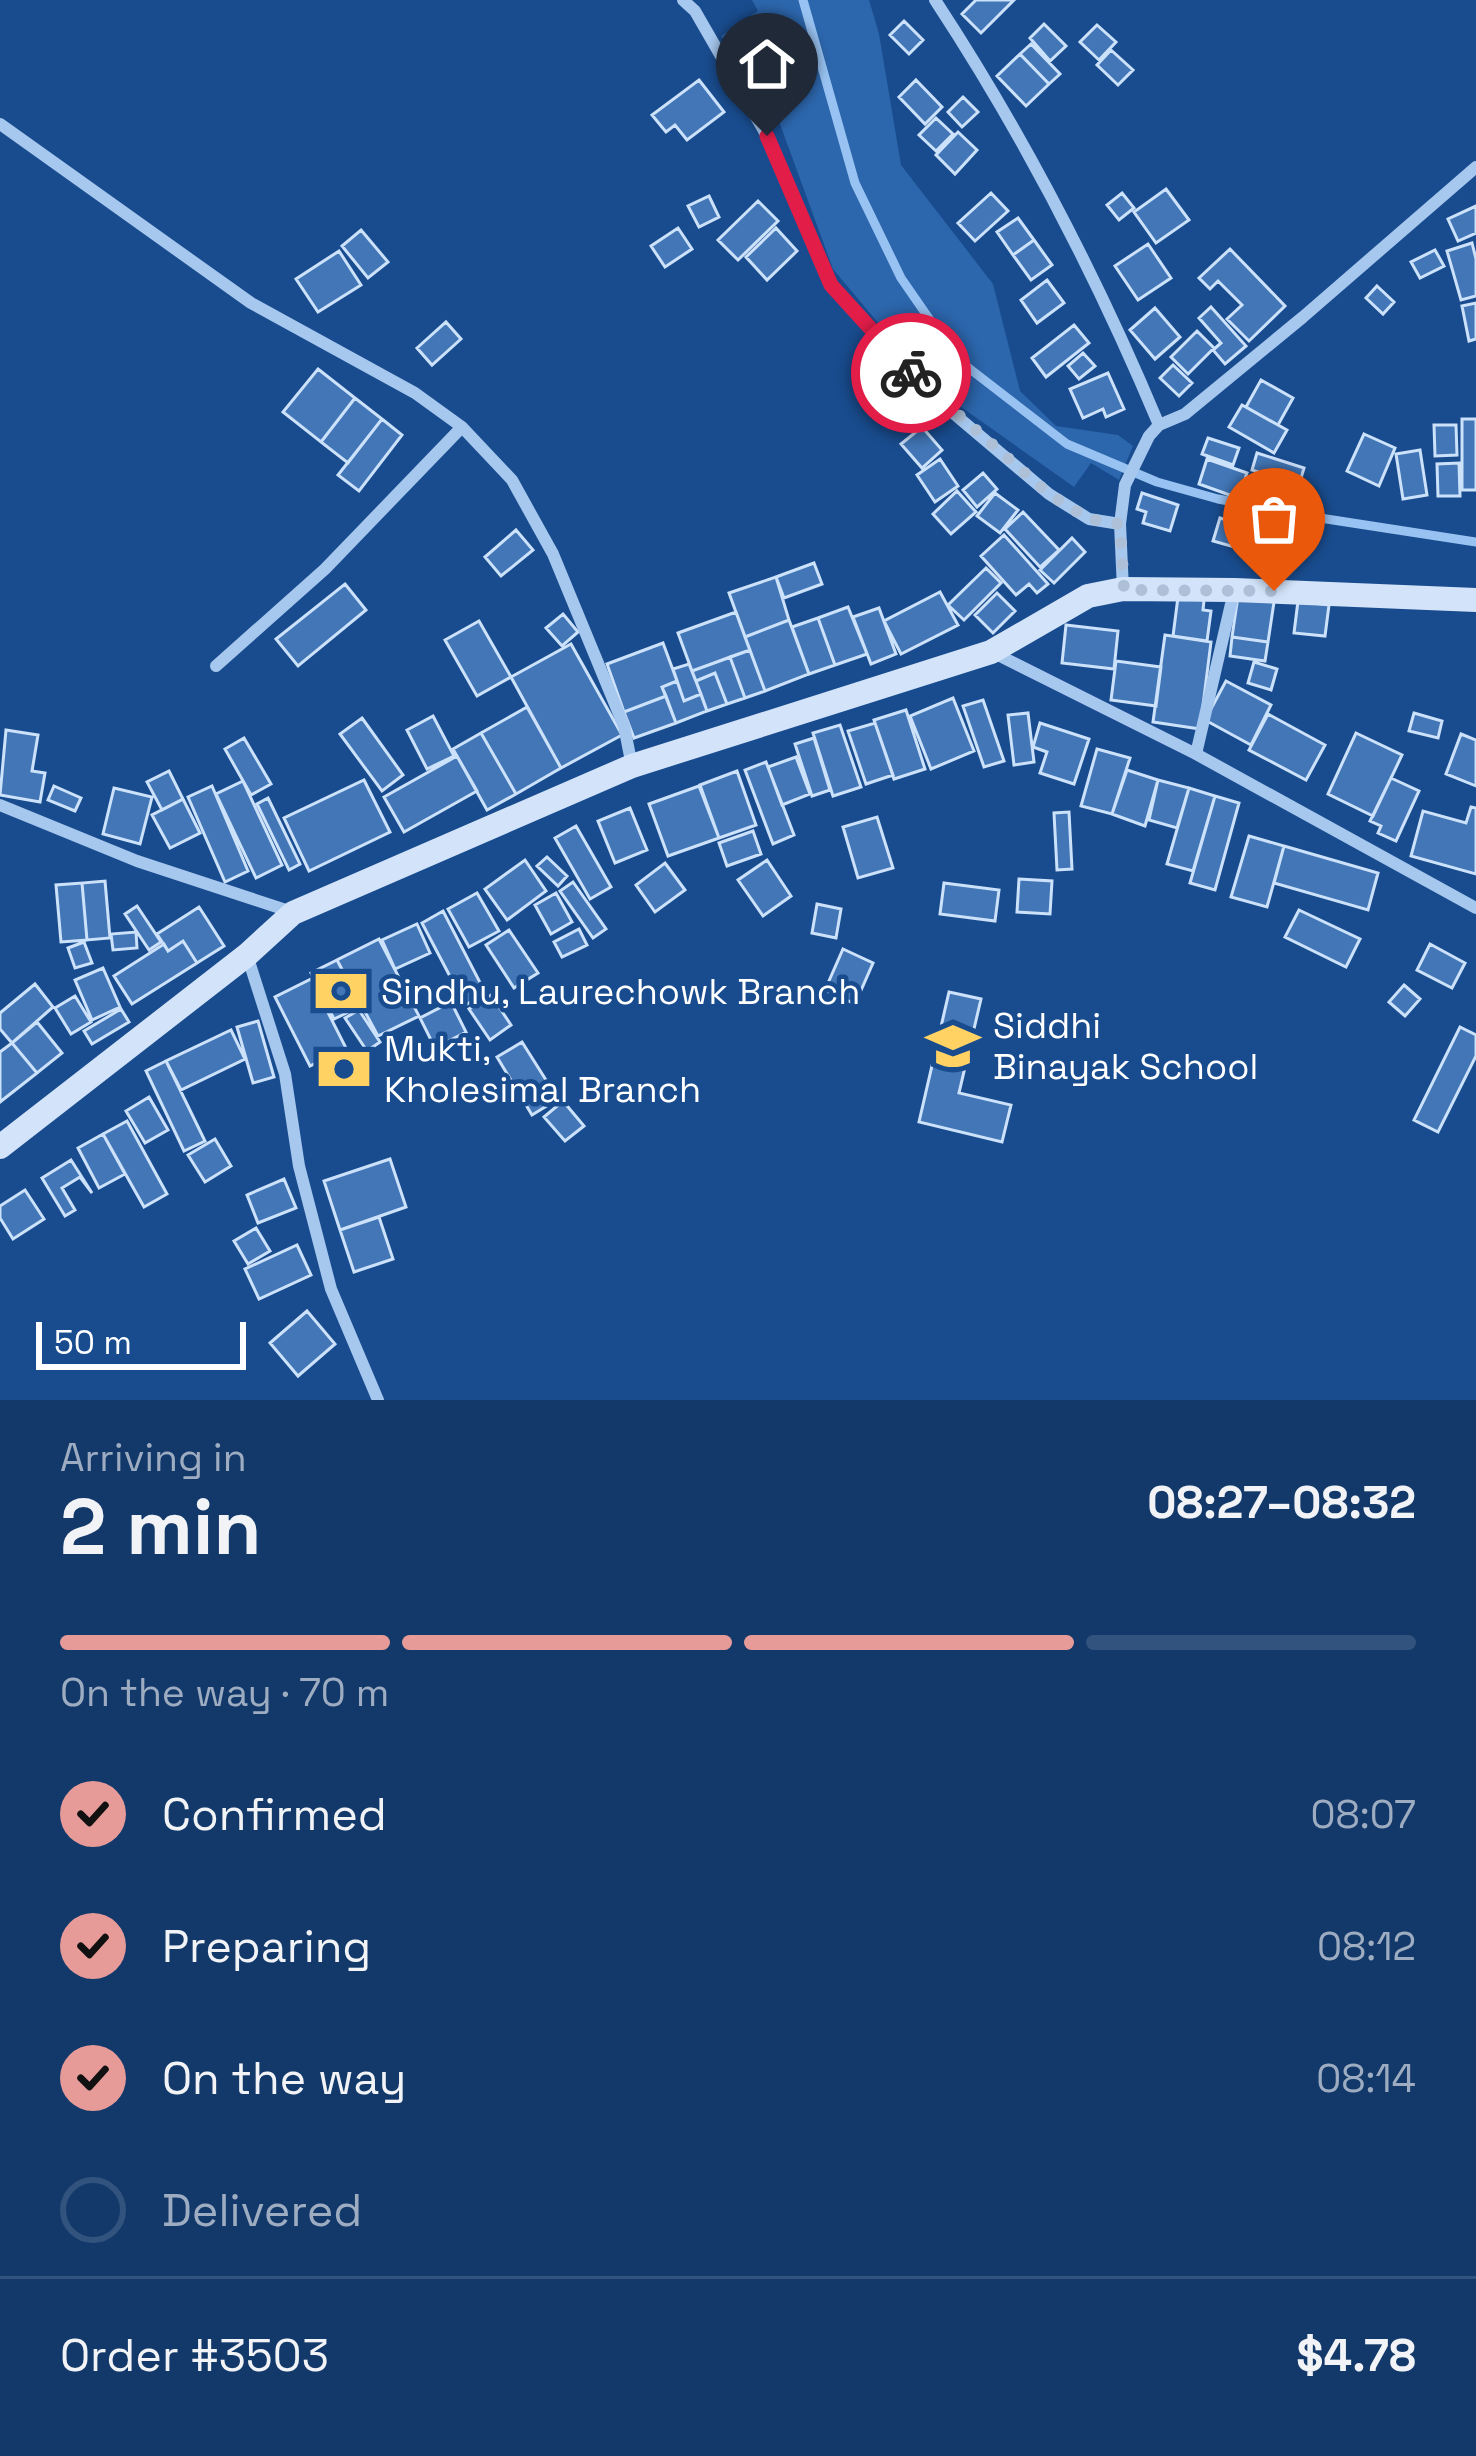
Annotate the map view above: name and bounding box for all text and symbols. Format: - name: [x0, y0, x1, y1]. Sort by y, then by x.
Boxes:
- pin: [716, 13, 818, 136]
- icon: home: [734, 31, 800, 97]
- courier: [851, 313, 971, 433]
- icon: bike: [878, 340, 944, 406]
- pin: [1223, 468, 1325, 591]
- icon: bag: [1241, 486, 1307, 552]
- bank icon: Sindhu, Laurechowk Branch: [312, 962, 370, 1020]
- place label: Sindhu, Laurechowk Branch: [381, 969, 860, 1015]
- place label: Siddhi Binayak School: [993, 1003, 1258, 1090]
- school or university icon: Siddhi Binayak School: [924, 1017, 982, 1075]
- place label: Mukti, Kholesimal Branch: [384, 1026, 701, 1113]
- bank icon: Mukti, Kholesimal Branch: [315, 1040, 373, 1098]
- scale bar: [36, 1316, 246, 1369]
- text: 50 m: [54, 1322, 132, 1364]
- text: Arriving in: [60, 1433, 247, 1482]
- text: 08:27–08:32: [1147, 1474, 1416, 1531]
- text: 2 min: [60, 1477, 262, 1577]
- text: On the way · 70 m: [60, 1668, 389, 1717]
- icon: check: [60, 1781, 126, 1847]
- text: Confirmed: [162, 1786, 387, 1843]
- text: 08:07: [1311, 1790, 1416, 1839]
- icon: check: [60, 1913, 126, 1979]
- text: Preparing: [162, 1918, 371, 1975]
- text: 08:12: [1317, 1922, 1416, 1971]
- icon: check: [60, 2045, 126, 2111]
- text: On the way: [162, 2050, 406, 2107]
- text: 08:14: [1316, 2054, 1416, 2103]
- text: Delivered: [162, 2182, 362, 2239]
- text: Order #3503: [60, 2327, 329, 2384]
- text: $4.78: [1296, 2327, 1416, 2384]

